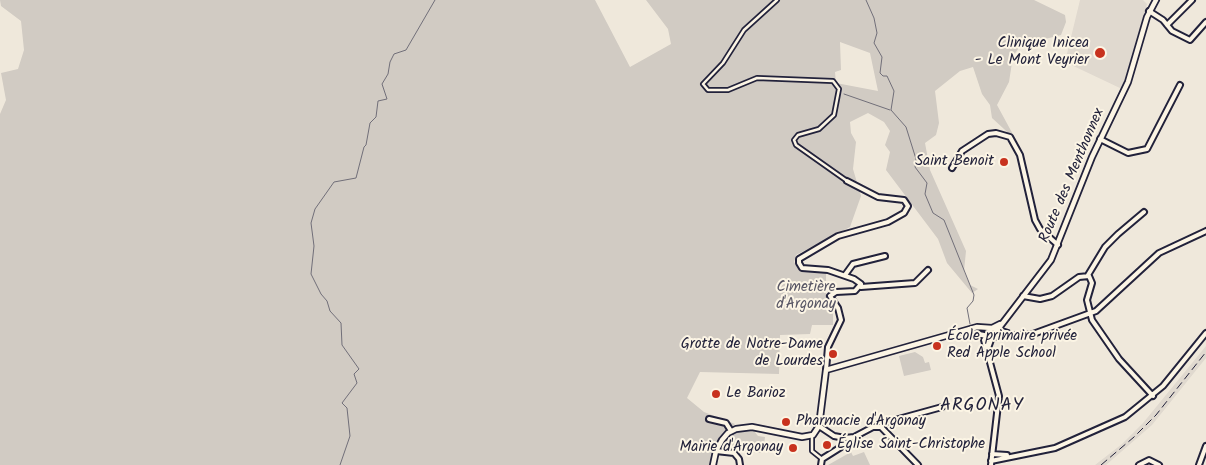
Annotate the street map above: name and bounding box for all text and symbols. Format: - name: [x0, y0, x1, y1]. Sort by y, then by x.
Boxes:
- place label: Clinique Inicea - Le Mont Veyrier: [975, 35, 1089, 70]
- marker: Clinique Inicea - Le Mont Veyrier: [1093, 46, 1107, 60]
- street label: Route des Menthonnex: [1037, 106, 1109, 246]
- place label: Saint Benoit: [915, 153, 994, 171]
- marker: Saint Benoit: [998, 156, 1010, 168]
- park label: Cimetière d'Argonay: [776, 279, 836, 314]
- place label: École primaire privée Red Apple School: [947, 328, 1077, 363]
- place label: Grotte de Notre-Dame de Lourdes: [681, 336, 823, 371]
- marker: École primaire privée Red Apple School: [931, 340, 943, 352]
- marker: Grotte de Notre-Dame de Lourdes: [827, 348, 839, 360]
- place label: Le Barioz: [726, 385, 785, 403]
- marker: Le Barioz: [710, 388, 722, 400]
- district label: ARGONAY: [939, 396, 1025, 418]
- place label: Pharmacie d'Argonay: [796, 413, 926, 431]
- marker: Pharmacie d'Argonay: [780, 416, 792, 428]
- place label: Église Saint-Christophe: [837, 436, 985, 454]
- place label: Mairie d'Argonay: [680, 439, 783, 457]
- marker: Église Saint-Christophe: [821, 439, 833, 451]
- marker: Mairie d'Argonay: [787, 442, 799, 454]

